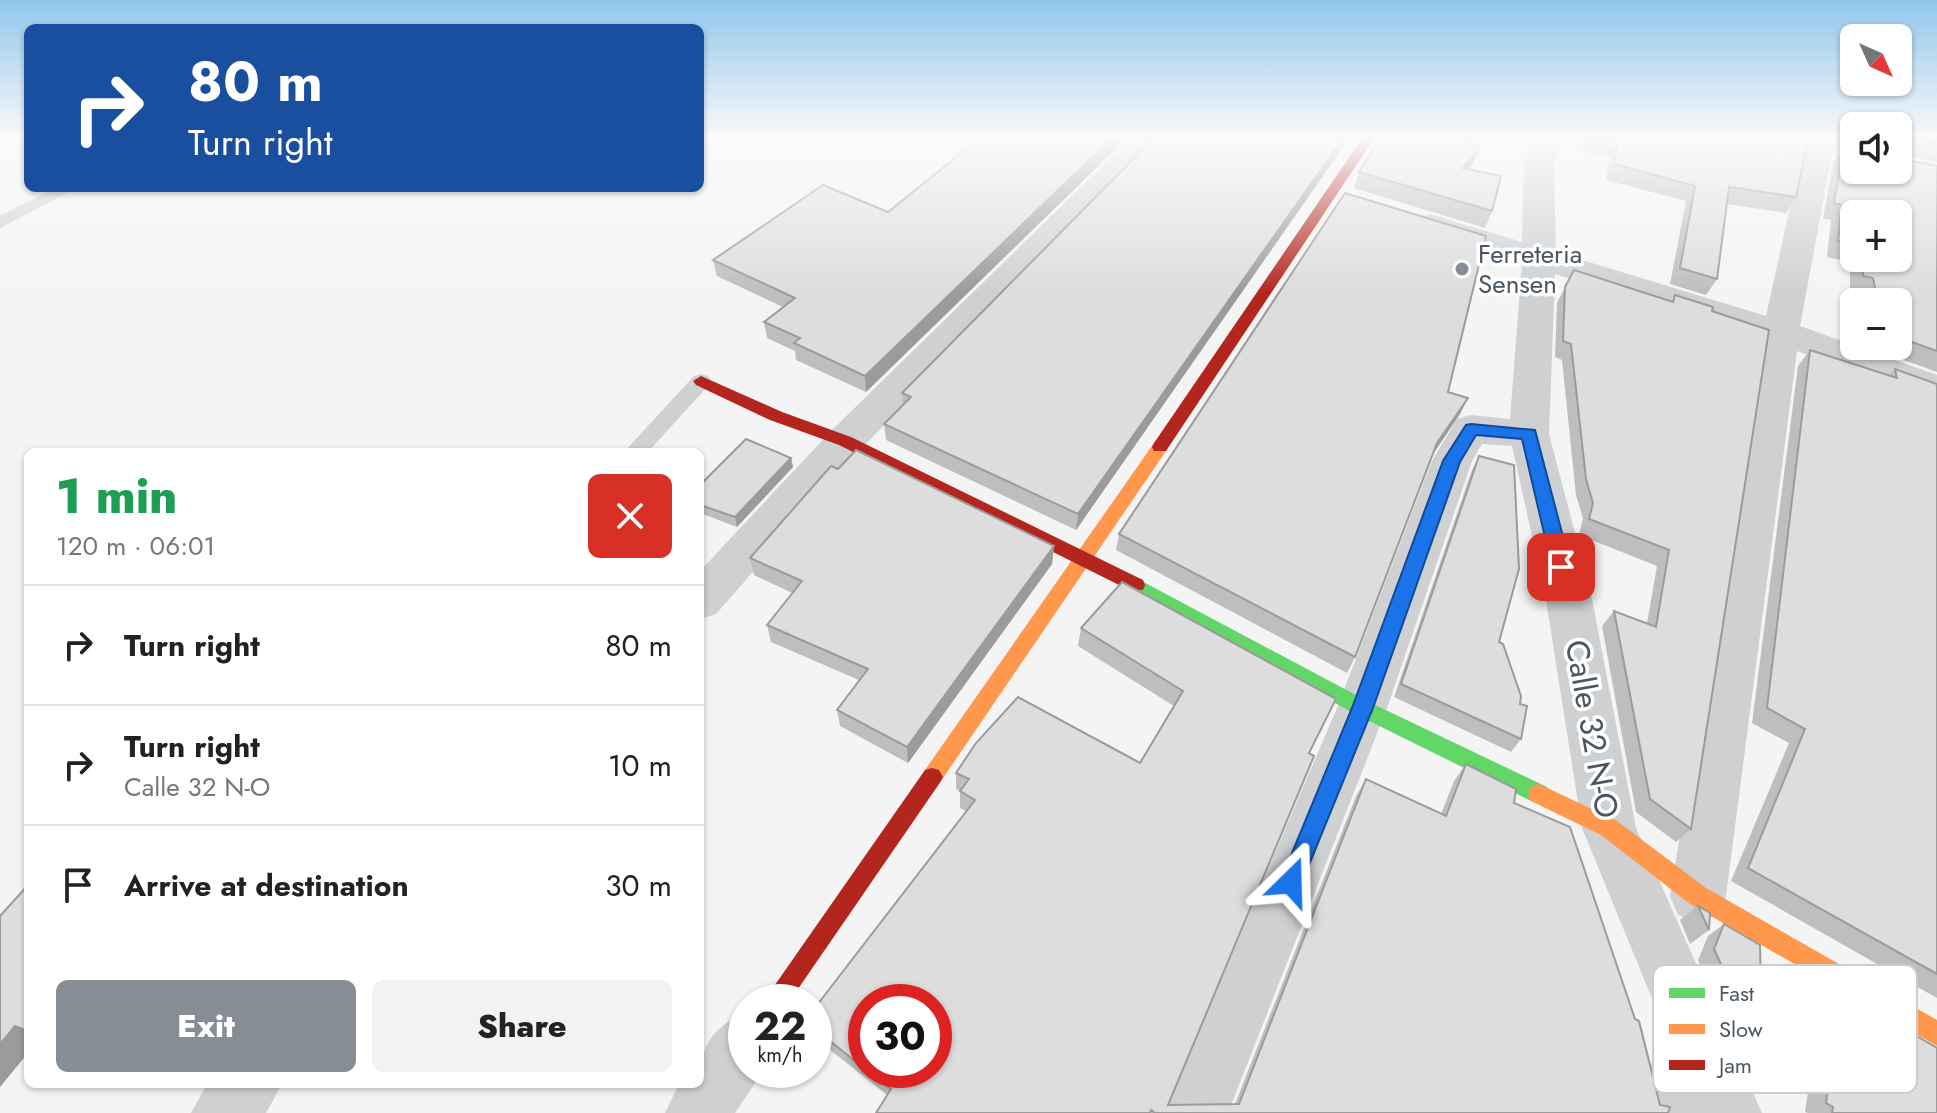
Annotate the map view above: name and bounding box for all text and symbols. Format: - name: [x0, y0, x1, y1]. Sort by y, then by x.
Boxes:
- north arrow: [1840, 24, 1912, 96]
- map controls: [1840, 24, 1912, 360]
- text: 80 m: [188, 41, 323, 122]
- icon: right: [56, 56, 160, 160]
- button: sound: [1840, 112, 1912, 184]
- text: Turn right: [188, 116, 333, 168]
- button: +: [1840, 200, 1912, 272]
- place label: Ferreteria Sensen: [1478, 235, 1582, 303]
- marker: Ferreteria Sensen: [1453, 260, 1471, 278]
- button: −: [1840, 288, 1912, 360]
- text: 1 min: [56, 462, 177, 531]
- button: close: [588, 474, 672, 558]
- text: 120 m · 06:01: [56, 527, 215, 565]
- pin: [1527, 533, 1595, 601]
- icon: arrive: [1539, 545, 1583, 589]
- icon: right: [56, 623, 100, 667]
- text: Turn right: [124, 624, 260, 667]
- text: 80 m: [605, 624, 672, 667]
- street label: Calle 32 N-O: [1554, 636, 1630, 822]
- text: Turn right: [124, 725, 260, 768]
- icon: right: [56, 743, 100, 787]
- text: 10 m: [608, 744, 672, 787]
- text: Calle 32 N-O: [124, 768, 270, 806]
- position arrow: [1249, 840, 1333, 924]
- icon: arrive: [56, 863, 100, 907]
- text: Arrive at destination: [124, 864, 409, 907]
- text: 30 m: [605, 864, 672, 907]
- legend: [1653, 965, 1917, 1093]
- text: Fast: [1719, 977, 1755, 1009]
- button: Exit: [56, 980, 356, 1072]
- button: Share: [372, 980, 672, 1072]
- speed limit sign: 30: [848, 984, 952, 1088]
- text: 22: [754, 997, 806, 1055]
- text: Slow: [1719, 1013, 1763, 1045]
- text: km/h: [757, 1041, 803, 1070]
- text: Jam: [1716, 1049, 1752, 1081]

